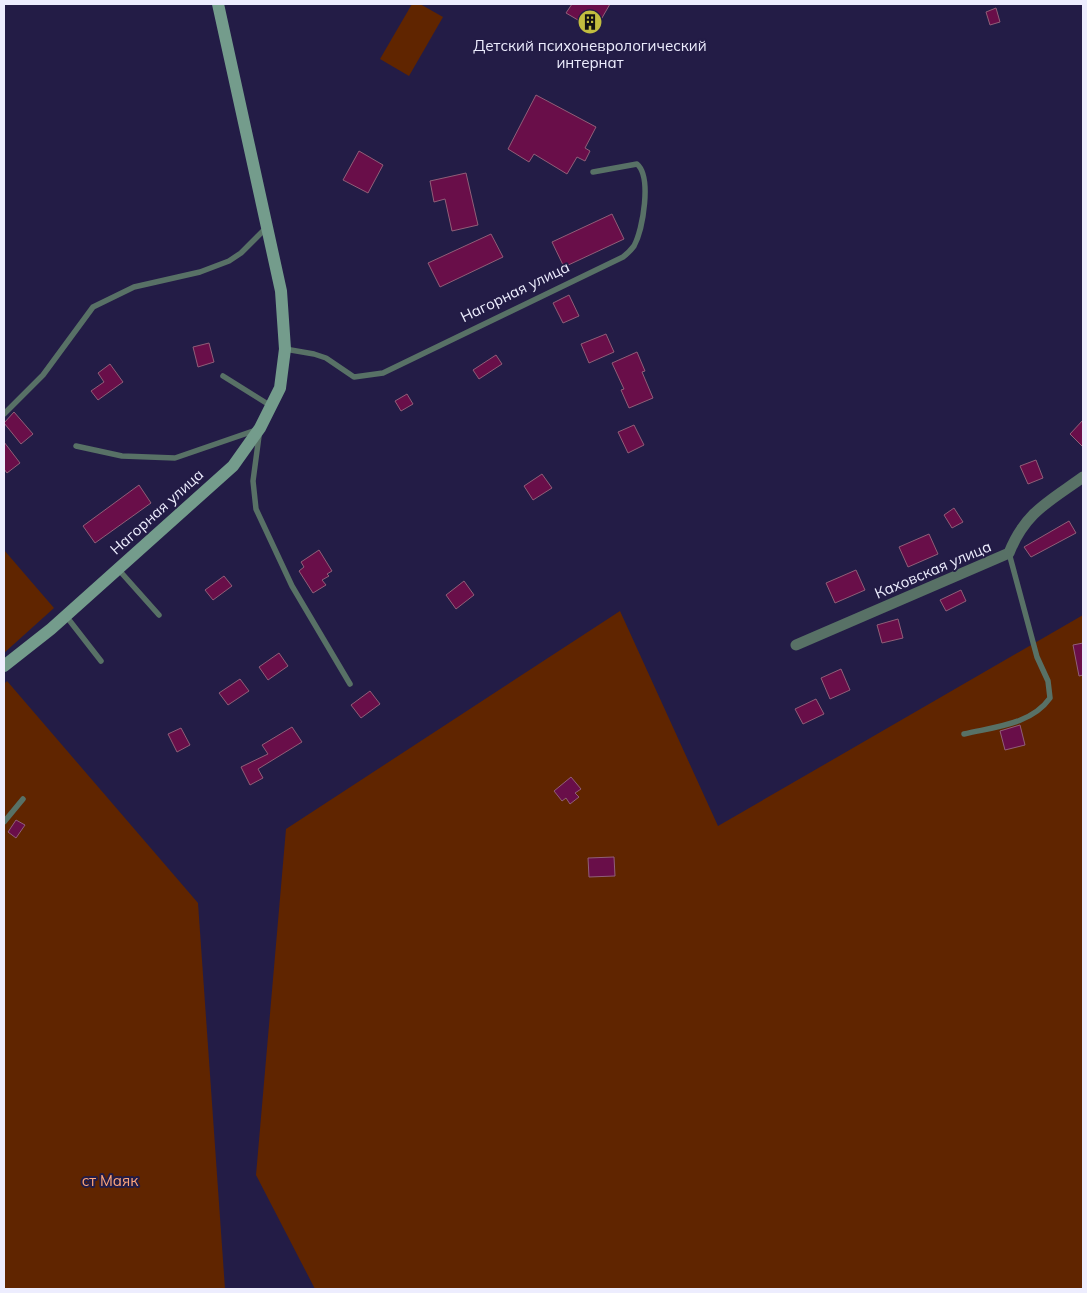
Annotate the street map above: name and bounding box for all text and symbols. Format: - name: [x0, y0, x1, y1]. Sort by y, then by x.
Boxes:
- building icon: Детский психоневрологический интернат: [577, 9, 603, 35]
- place label: Детский психоневрологический интернат: [473, 36, 707, 72]
- street label: Нагорная улица: [457, 257, 573, 326]
- street label: Нагорная улица: [106, 465, 207, 559]
- street label: Каховская улица: [872, 536, 994, 603]
- park label: ст Маяк: [82, 1171, 139, 1190]

